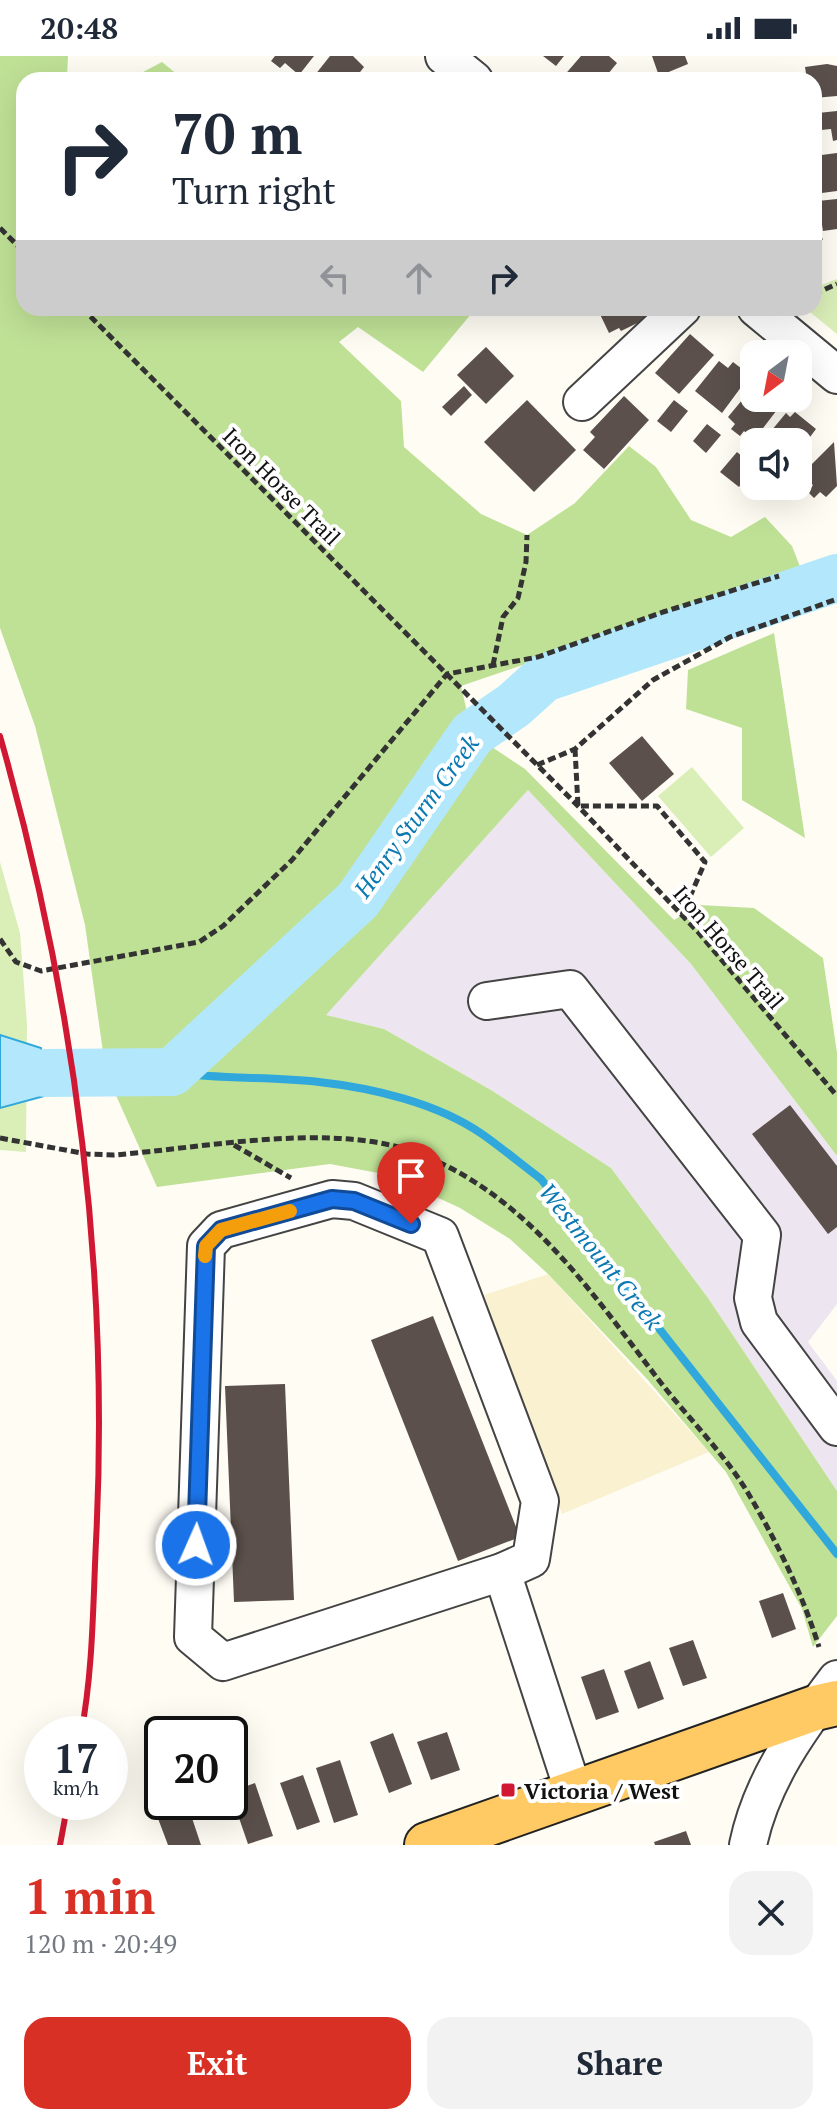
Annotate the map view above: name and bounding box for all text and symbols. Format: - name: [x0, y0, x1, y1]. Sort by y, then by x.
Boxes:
- text: 20:48: [40, 8, 118, 48]
- text: 70 m: [172, 96, 302, 170]
- icon: right: [40, 104, 144, 208]
- text: Turn right: [172, 167, 336, 214]
- icon: left: [313, 256, 357, 300]
- icon: ahead: [397, 256, 441, 300]
- icon: right: [481, 256, 525, 300]
- north arrow: [740, 340, 812, 412]
- map controls: [740, 340, 812, 500]
- street label: Iron Horse Trail: [217, 421, 347, 551]
- button: sound: [740, 428, 812, 500]
- water label: Henry Sturm Creek: [346, 728, 486, 904]
- street label: Iron Horse Trail: [667, 879, 791, 1015]
- pin: [377, 1142, 445, 1224]
- icon: arrive: [389, 1154, 433, 1198]
- water label: Westmount Creek: [532, 1176, 670, 1336]
- position arrow: [154, 1503, 238, 1587]
- speed limit sign: 20: [144, 1716, 248, 1820]
- text: 17: [53, 1731, 99, 1784]
- text: km/h: [53, 1774, 99, 1801]
- place label: Victoria / West: [524, 1776, 680, 1805]
- marker: Victoria / West: [499, 1781, 517, 1799]
- text: 1 min: [24, 1864, 155, 1928]
- button: close: [729, 1871, 813, 1955]
- text: 120 m · 20:49: [24, 1926, 177, 1960]
- button: Exit: [24, 2017, 411, 2109]
- button: Share: [427, 2017, 813, 2109]

